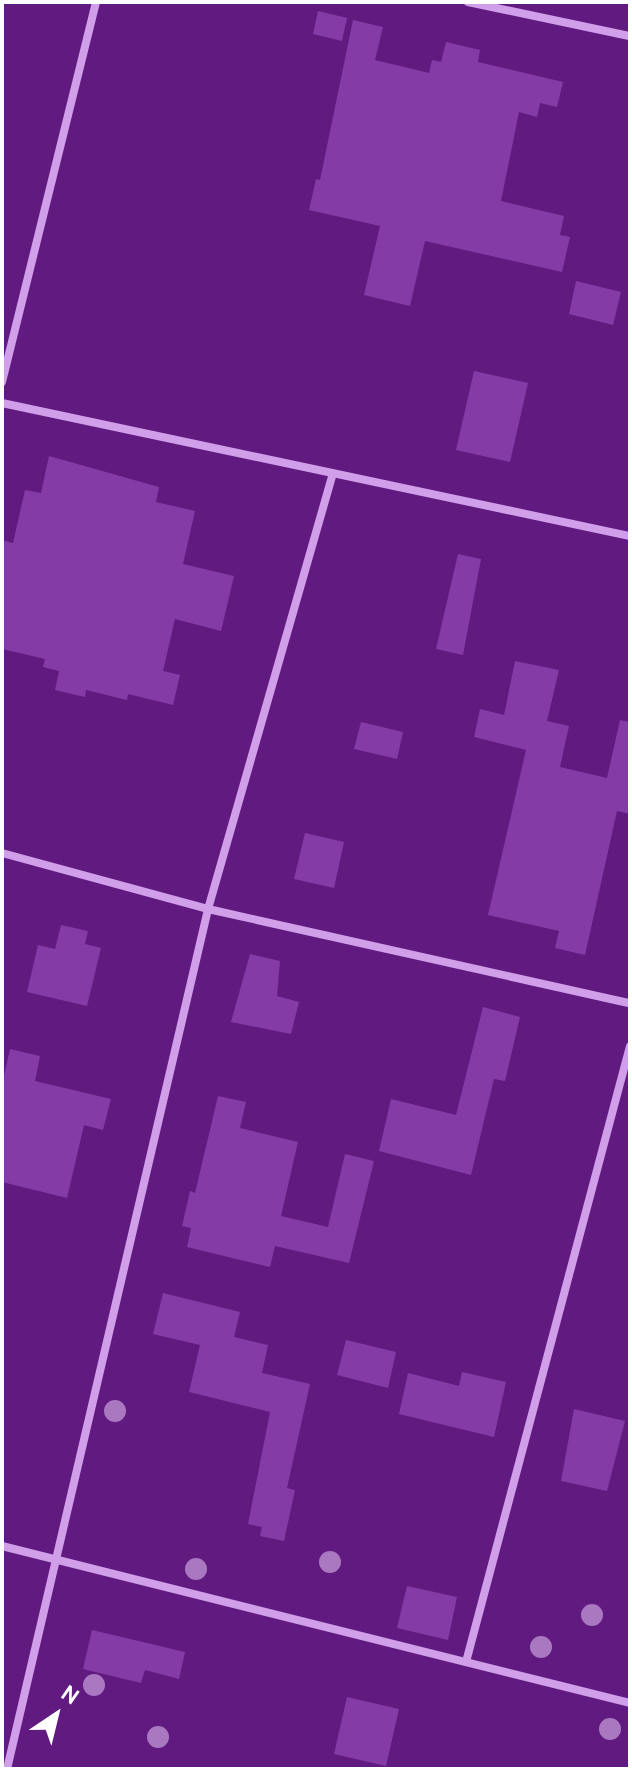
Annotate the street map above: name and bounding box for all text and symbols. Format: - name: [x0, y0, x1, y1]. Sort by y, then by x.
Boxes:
- north arrow: [16, 1675, 96, 1755]
- text: N: [56, 1679, 84, 1710]

